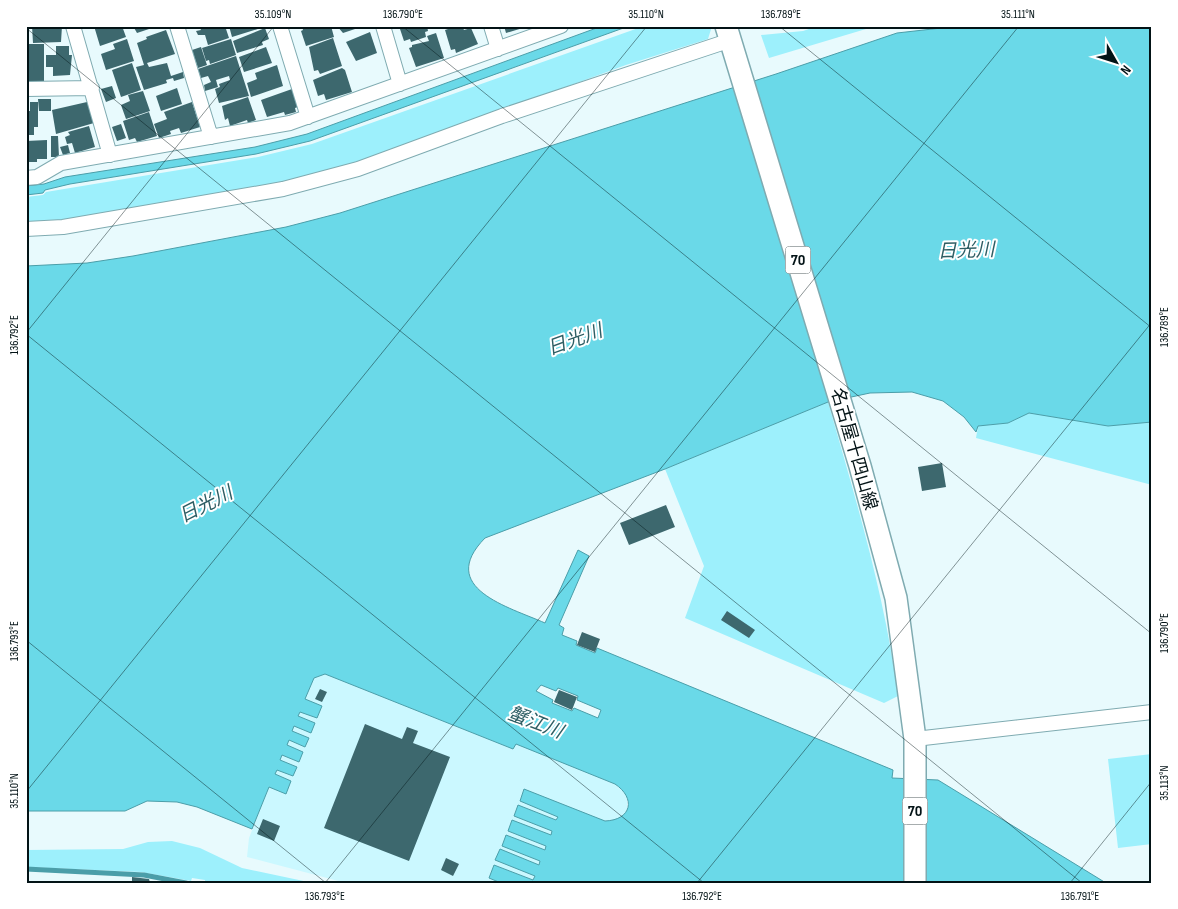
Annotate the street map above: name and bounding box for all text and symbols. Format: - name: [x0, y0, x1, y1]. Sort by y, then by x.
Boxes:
- text: 35.109°N: [255, 7, 291, 22]
- text: 136.790°E: [383, 7, 423, 22]
- text: 35.110°N: [628, 7, 664, 22]
- text: 136.789°E: [761, 7, 801, 22]
- text: 35.111°N: [1001, 7, 1035, 22]
- north arrow: [1090, 38, 1140, 88]
- text: N: [1117, 62, 1135, 78]
- water label: 日光川: [937, 238, 997, 263]
- road number: 70: [786, 246, 810, 274]
- text: 136.789°E: [1157, 307, 1172, 347]
- text: 136.792°E: [7, 315, 22, 355]
- water label: 日光川: [544, 319, 608, 361]
- street label: 名古屋十四山線: [827, 386, 881, 512]
- water label: 日光川: [175, 481, 238, 528]
- text: 136.790°E: [1157, 613, 1172, 653]
- text: 136.793°E: [7, 621, 22, 661]
- water label: 蟹江川: [504, 702, 568, 745]
- text: 35.113°N: [1157, 765, 1172, 801]
- text: 35.110°N: [7, 773, 22, 809]
- road number: 70: [902, 798, 928, 824]
- text: 136.793°E: [305, 889, 345, 904]
- text: 136.792°E: [682, 889, 722, 904]
- text: 136.791°E: [1061, 889, 1099, 904]

